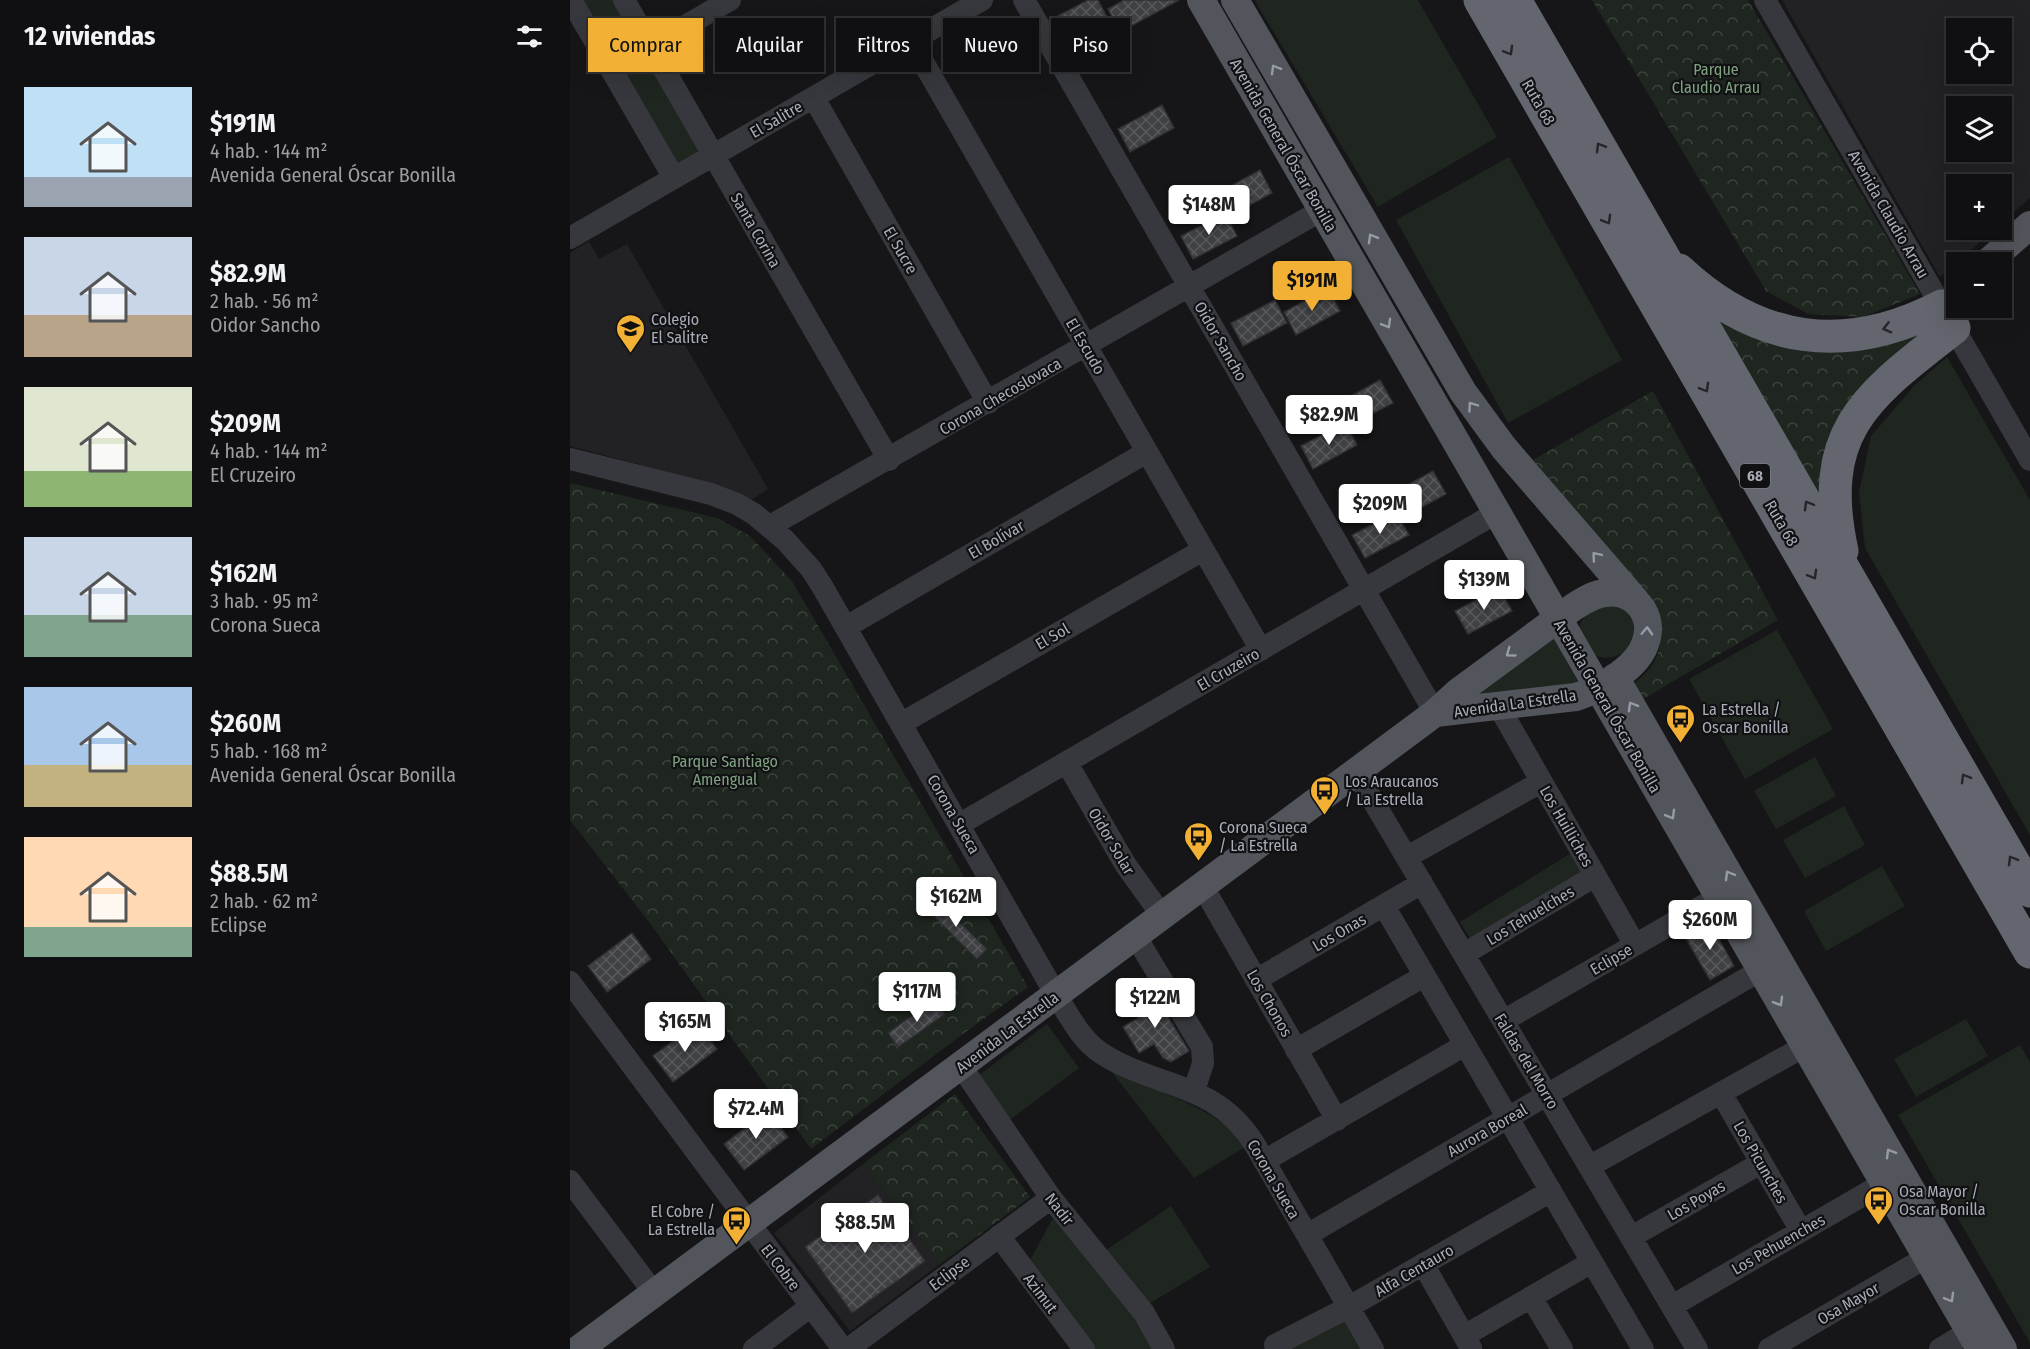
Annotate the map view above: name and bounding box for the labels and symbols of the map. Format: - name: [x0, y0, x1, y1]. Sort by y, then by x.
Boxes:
- one-way arrow: [1502, 45, 1514, 55]
- street label: Avenida General Óscar Bonilla: [1226, 55, 1341, 235]
- park label: Parque Claudio Arrau: [1672, 60, 1760, 97]
- one-way arrow: [1271, 65, 1282, 75]
- street label: Ruta 68: [1518, 76, 1559, 129]
- street label: El Salitre: [747, 97, 806, 142]
- one-way arrow: [1595, 143, 1607, 153]
- street label: Avenida Claudio Arrau: [1844, 147, 1933, 282]
- pin: $148M: [1167, 185, 1251, 236]
- street label: Santa Corina: [727, 190, 785, 271]
- one-way arrow: [1600, 213, 1611, 224]
- street label: El Sucre: [879, 223, 922, 277]
- one-way arrow: [1368, 234, 1380, 244]
- pin: $191M: [1270, 261, 1354, 312]
- street label: Oidor Sancho: [1190, 298, 1251, 384]
- place label: Colegio El Salitre: [651, 310, 709, 347]
- school or university icon: Colegio El Salitre: [614, 312, 646, 354]
- street label: El Escudo: [1062, 315, 1109, 378]
- one-way arrow: [1380, 317, 1391, 328]
- one-way arrow: [1883, 320, 1893, 333]
- street label: Corona Checoslovaca: [936, 354, 1065, 439]
- one-way arrow: [1697, 382, 1709, 392]
- pin: $82.9M: [1280, 395, 1378, 446]
- one-way arrow: [1468, 401, 1479, 412]
- road number: 68: [1740, 464, 1770, 488]
- pin: $209M: [1338, 484, 1422, 535]
- street label: Ruta 68: [1761, 497, 1802, 550]
- one-way arrow: [1803, 501, 1815, 511]
- street label: El Bolívar: [965, 516, 1028, 563]
- one-way arrow: [1592, 552, 1603, 563]
- pin: $139M: [1442, 560, 1526, 611]
- one-way arrow: [1805, 569, 1817, 579]
- street label: Avenida General Óscar Bonilla: [1550, 616, 1665, 796]
- street label: El Sol: [1032, 619, 1073, 654]
- one-way arrow: [1640, 626, 1653, 635]
- street label: El Cruzeiro: [1194, 644, 1263, 695]
- one-way arrow: [1506, 646, 1517, 657]
- street label: Avenida La Estrella: [1453, 685, 1578, 721]
- place label: La Estrella / Oscar Bonilla: [1702, 700, 1789, 737]
- one-way arrow: [1627, 702, 1639, 712]
- bus stop icon: La Estrella / Oscar Bonilla: [1665, 702, 1697, 744]
- park label: Parque Santiago Amengual: [672, 752, 778, 789]
- street label: Corona Sueca: [923, 771, 984, 857]
- place label: Los Araucanos / La Estrella: [1345, 772, 1439, 809]
- bus stop icon: Los Araucanos / La Estrella: [1308, 774, 1340, 816]
- one-way arrow: [1961, 774, 1972, 784]
- street label: Los Huilliches: [1536, 782, 1597, 870]
- street label: Oidor Solar: [1084, 805, 1139, 878]
- one-way arrow: [1663, 809, 1675, 819]
- place label: Corona Sueca / La Estrella: [1219, 818, 1308, 855]
- bus stop icon: Corona Sueca / La Estrella: [1182, 820, 1214, 862]
- one-way arrow: [2008, 855, 2019, 866]
- one-way arrow: [1725, 871, 1736, 881]
- pin: $162M: [914, 877, 998, 928]
- street label: Los Tehuelches: [1483, 882, 1578, 949]
- pin: $260M: [1668, 900, 1752, 951]
- street label: Los Onas: [1309, 909, 1370, 955]
- street label: Eclipse: [1587, 940, 1636, 979]
- street label: Los Chonos: [1243, 966, 1296, 1040]
- pin: $117M: [875, 972, 959, 1023]
- pin: $122M: [1113, 978, 1197, 1029]
- street label: Avenida La Estrella: [952, 988, 1062, 1077]
- one-way arrow: [1772, 996, 1783, 1006]
- pin: $165M: [643, 1002, 727, 1053]
- street label: Faldas del Morro: [1491, 1010, 1563, 1113]
- pin: $72.4M: [707, 1089, 805, 1140]
- street label: Aurora Boreal: [1444, 1100, 1531, 1161]
- street label: Los Picunches: [1729, 1118, 1792, 1207]
- street label: Corona Sueca: [1243, 1136, 1304, 1222]
- one-way arrow: [1886, 1149, 1897, 1159]
- street label: Los Poyas: [1664, 1176, 1729, 1225]
- place label: Osa Mayor / Oscar Bonilla: [1899, 1182, 1986, 1219]
- bus stop icon: Osa Mayor / Oscar Bonilla: [1862, 1184, 1894, 1226]
- street label: Nadir: [1041, 1189, 1078, 1230]
- place label: El Cobre / La Estrella: [648, 1202, 715, 1239]
- pin: $88.5M: [816, 1203, 914, 1254]
- bus stop icon: El Cobre / La Estrella: [720, 1204, 752, 1246]
- street label: Los Pehuenches: [1728, 1210, 1828, 1279]
- street label: El Cobre: [757, 1240, 804, 1294]
- street label: Alfa Centauro: [1371, 1240, 1457, 1301]
- street label: Eclipse: [925, 1252, 973, 1295]
- street label: Azimut: [1020, 1270, 1062, 1317]
- street label: Osa Mayor: [1814, 1278, 1883, 1329]
- one-way arrow: [1943, 1292, 1955, 1302]

